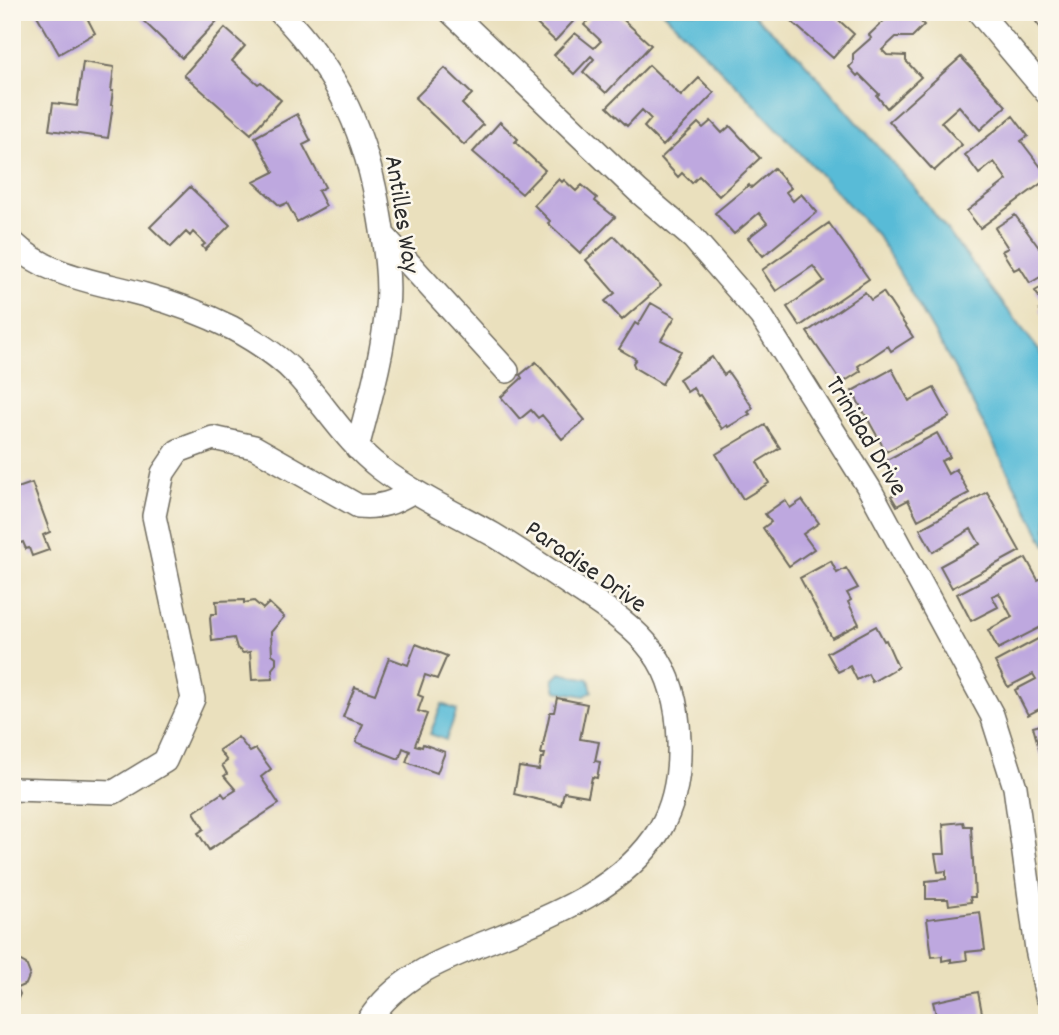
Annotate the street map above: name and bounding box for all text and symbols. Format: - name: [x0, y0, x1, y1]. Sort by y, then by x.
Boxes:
- street label: Antilles Way: [373, 153, 428, 277]
- street label: Trinidad Drive: [815, 370, 915, 504]
- street label: Paradise Drive: [517, 512, 653, 624]

